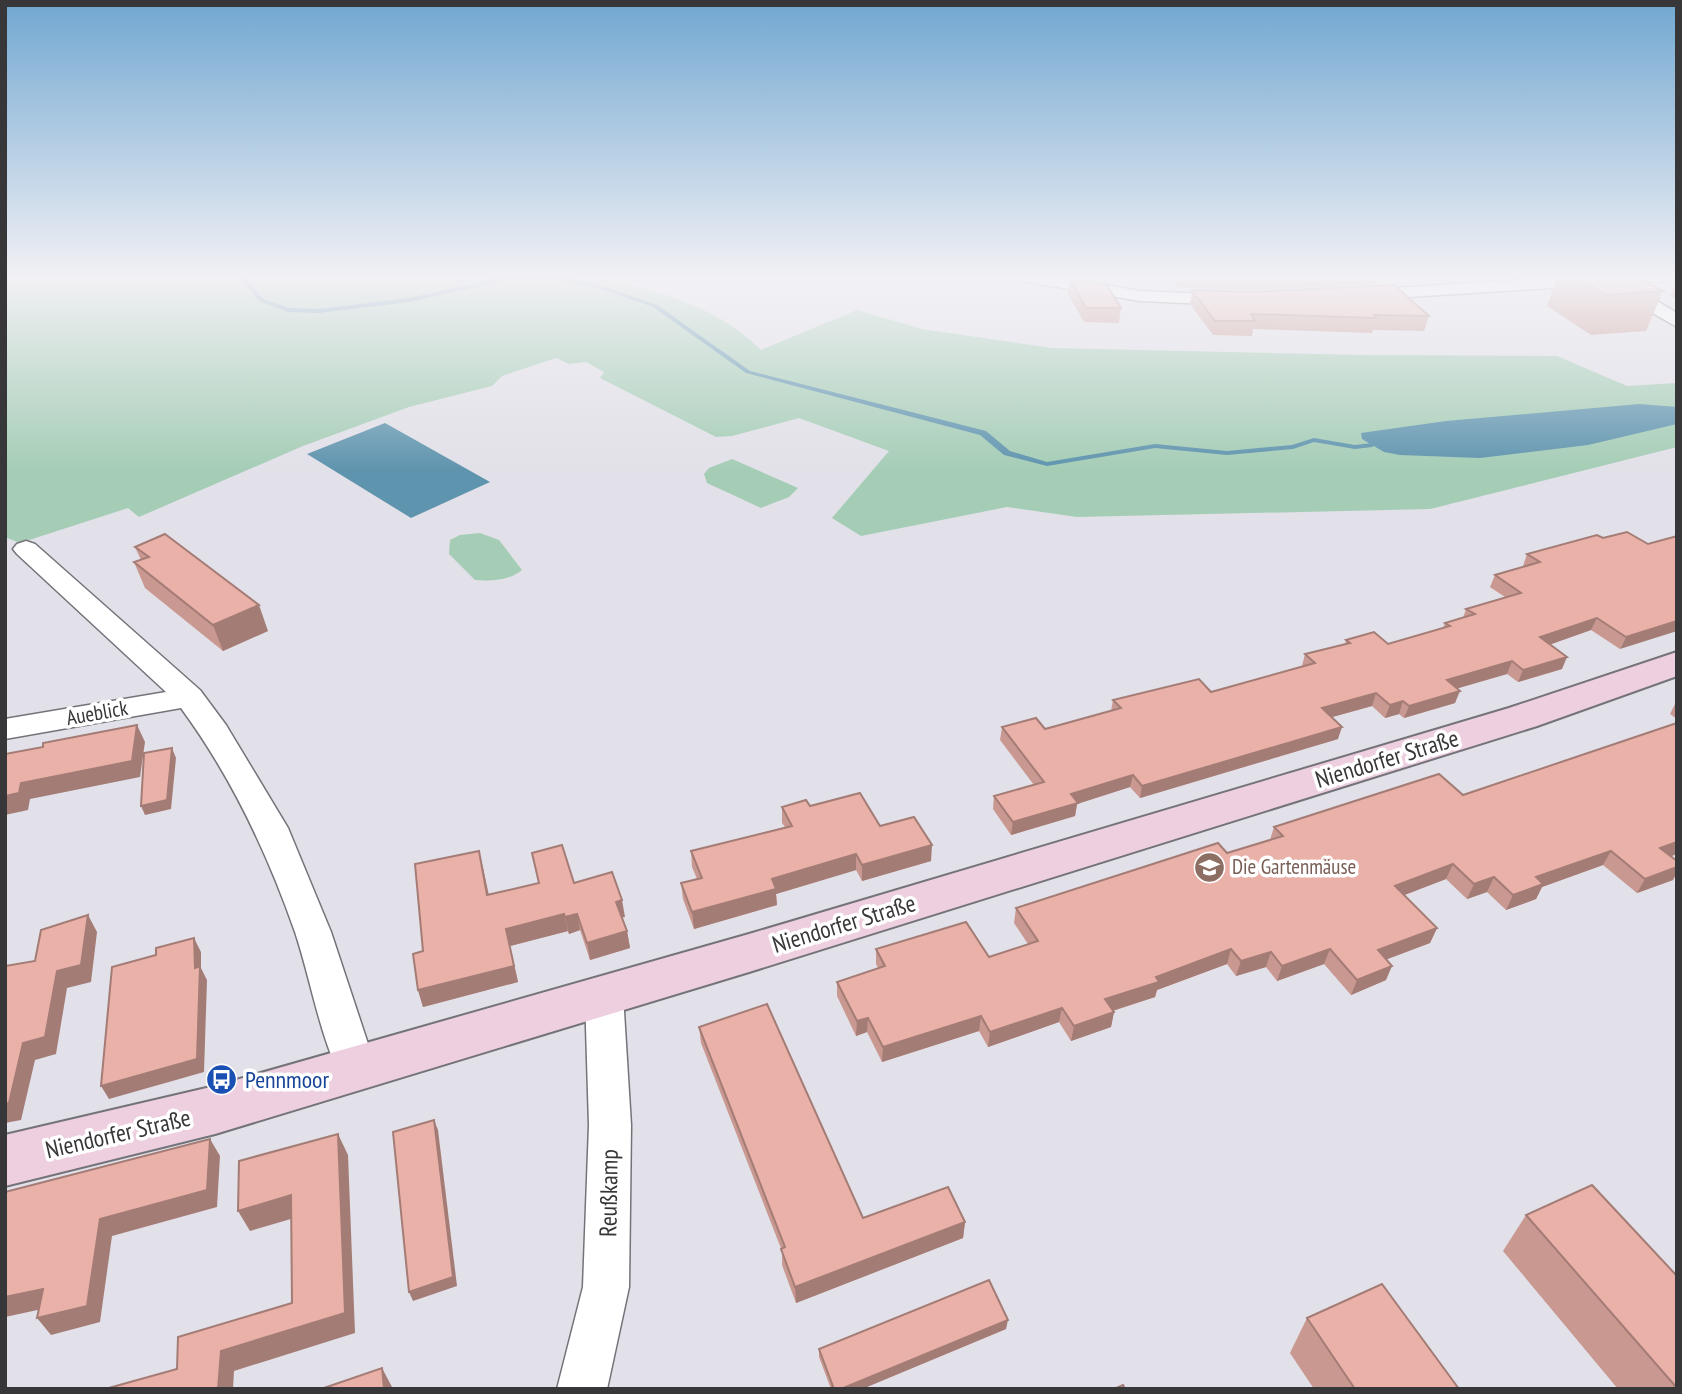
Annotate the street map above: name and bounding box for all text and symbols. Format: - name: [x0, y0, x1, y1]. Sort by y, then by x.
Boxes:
- street label: Aueblick: [64, 694, 130, 731]
- street label: Niendorfer Straße: [1311, 722, 1462, 795]
- school or university icon: Die Gartenmäuse: [1192, 850, 1226, 884]
- place label: Die Gartenmäuse: [1232, 853, 1356, 880]
- street label: Niendorfer Straße: [768, 887, 919, 960]
- bus stop icon: Pennmoor: [205, 1063, 239, 1097]
- place label: Pennmoor: [245, 1064, 329, 1095]
- street label: Niendorfer Straße: [42, 1102, 194, 1165]
- street label: Reußkamp: [592, 1149, 625, 1237]

